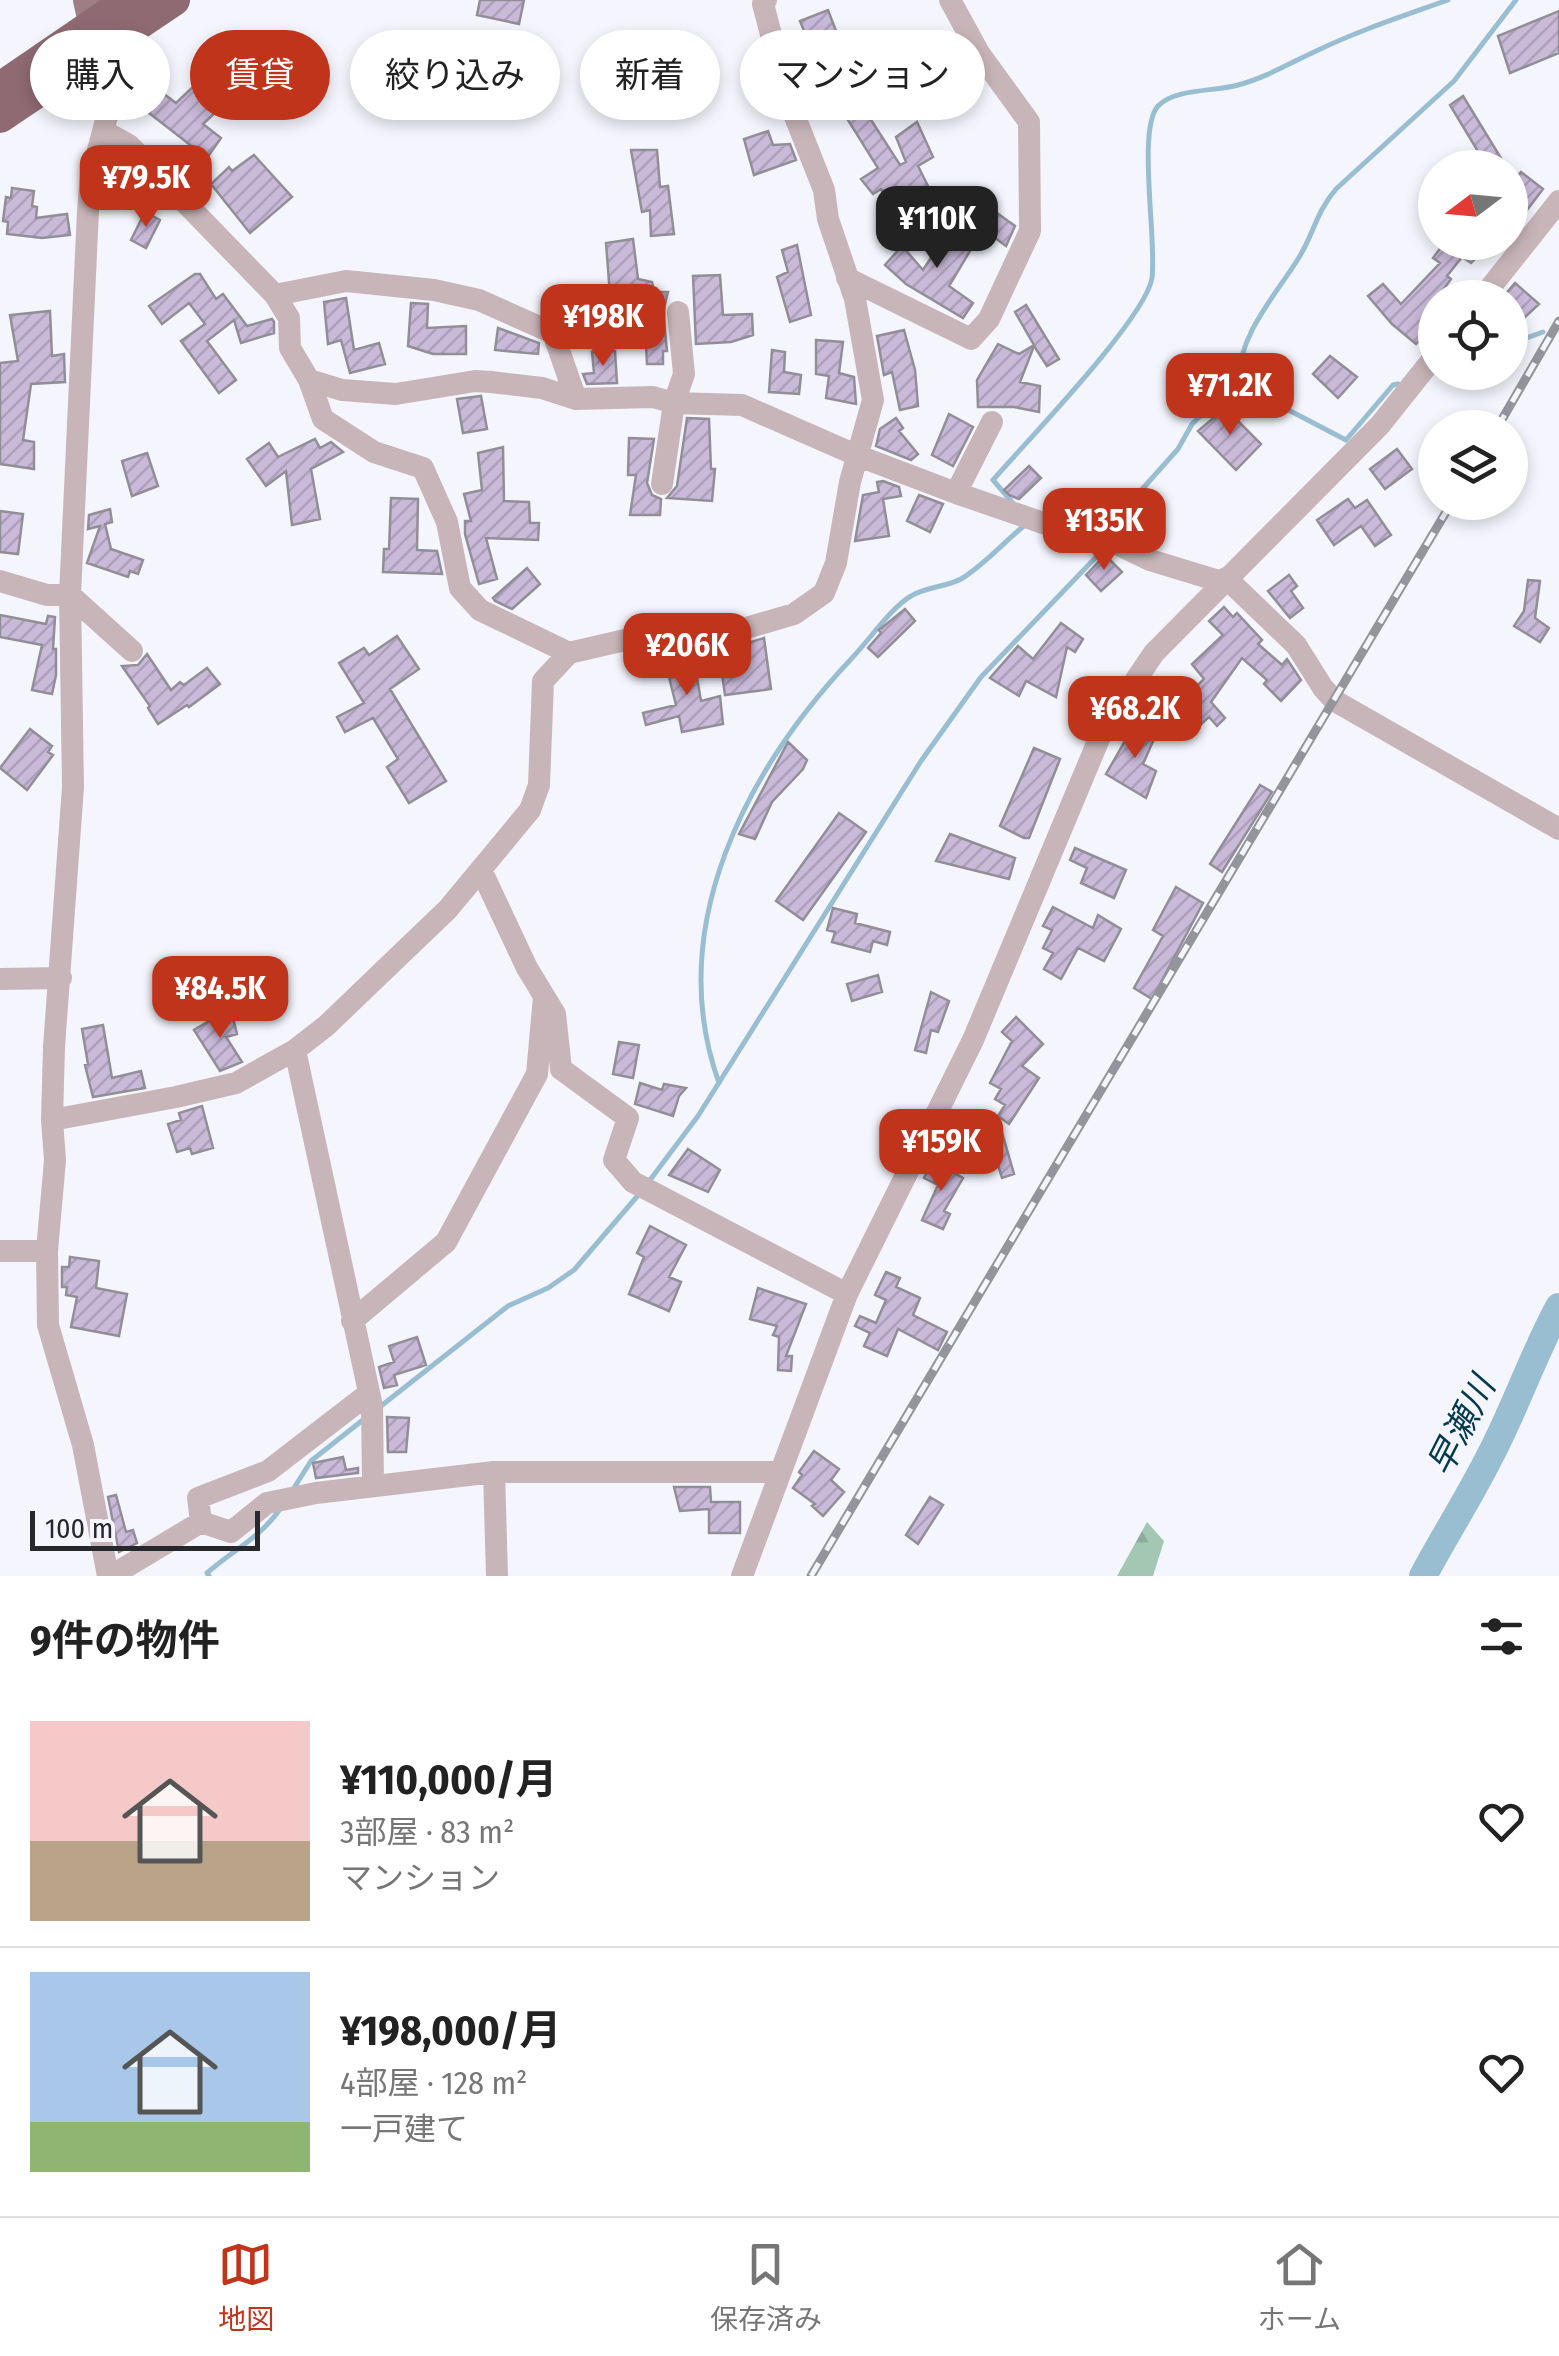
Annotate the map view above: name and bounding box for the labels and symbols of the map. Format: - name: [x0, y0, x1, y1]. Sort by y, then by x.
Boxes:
- pin: ¥79.5K: [65, 145, 227, 230]
- north arrow: [1418, 150, 1528, 260]
- pin: ¥110K: [867, 186, 1007, 271]
- pin: ¥198K: [533, 284, 673, 369]
- pin: ¥71.2K: [1149, 353, 1311, 438]
- pin: ¥135K: [1034, 488, 1174, 573]
- pin: ¥206K: [617, 613, 757, 698]
- pin: ¥68.2K: [1054, 676, 1216, 761]
- pin: ¥84.5K: [139, 956, 301, 1041]
- pin: ¥159K: [871, 1109, 1011, 1194]
- water label: 早瀬川: [1418, 1366, 1505, 1482]
- scale bar: [30, 1506, 260, 1550]

